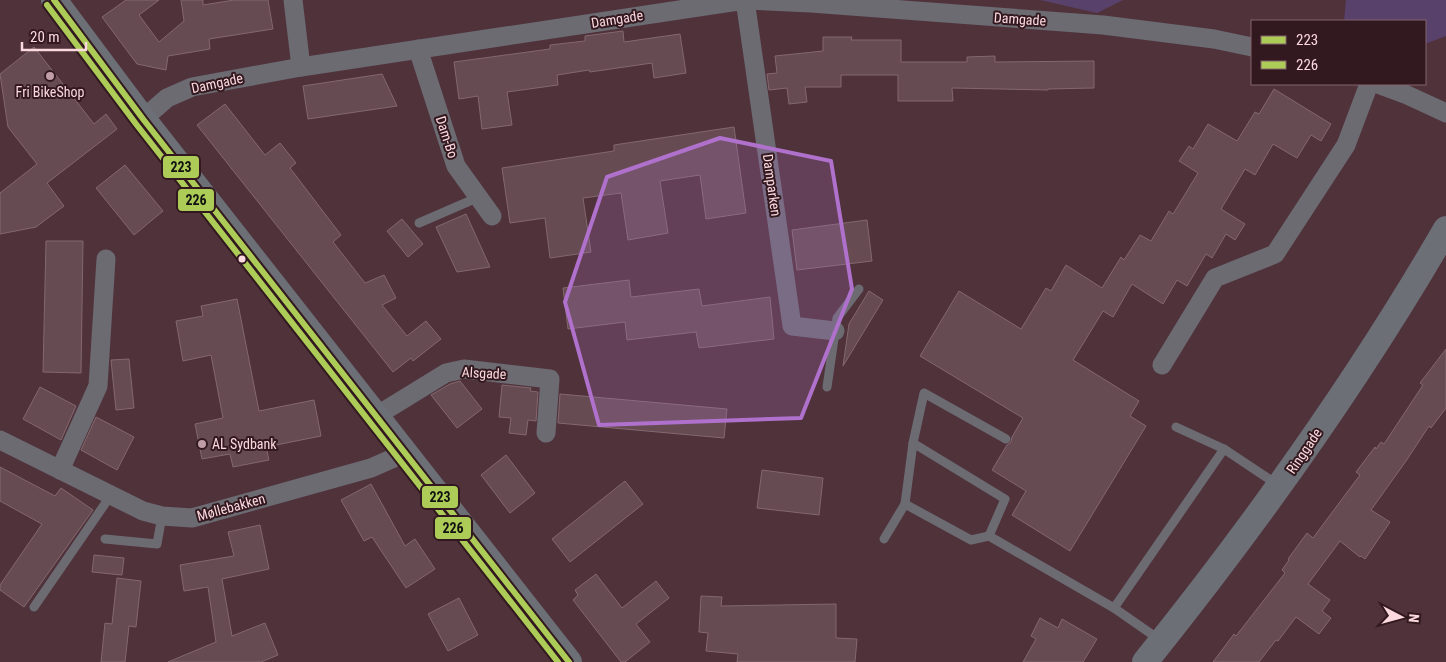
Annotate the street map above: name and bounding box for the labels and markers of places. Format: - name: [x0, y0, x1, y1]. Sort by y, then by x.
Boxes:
- marker: Fri BikeShop: [44, 70, 56, 82]
- place label: Fri BikeShop: [16, 84, 84, 100]
- unlabelled marker: [237, 254, 247, 264]
- place label: AL Sydbank: [212, 436, 277, 452]
- marker: AL Sydbank: [196, 438, 208, 450]

